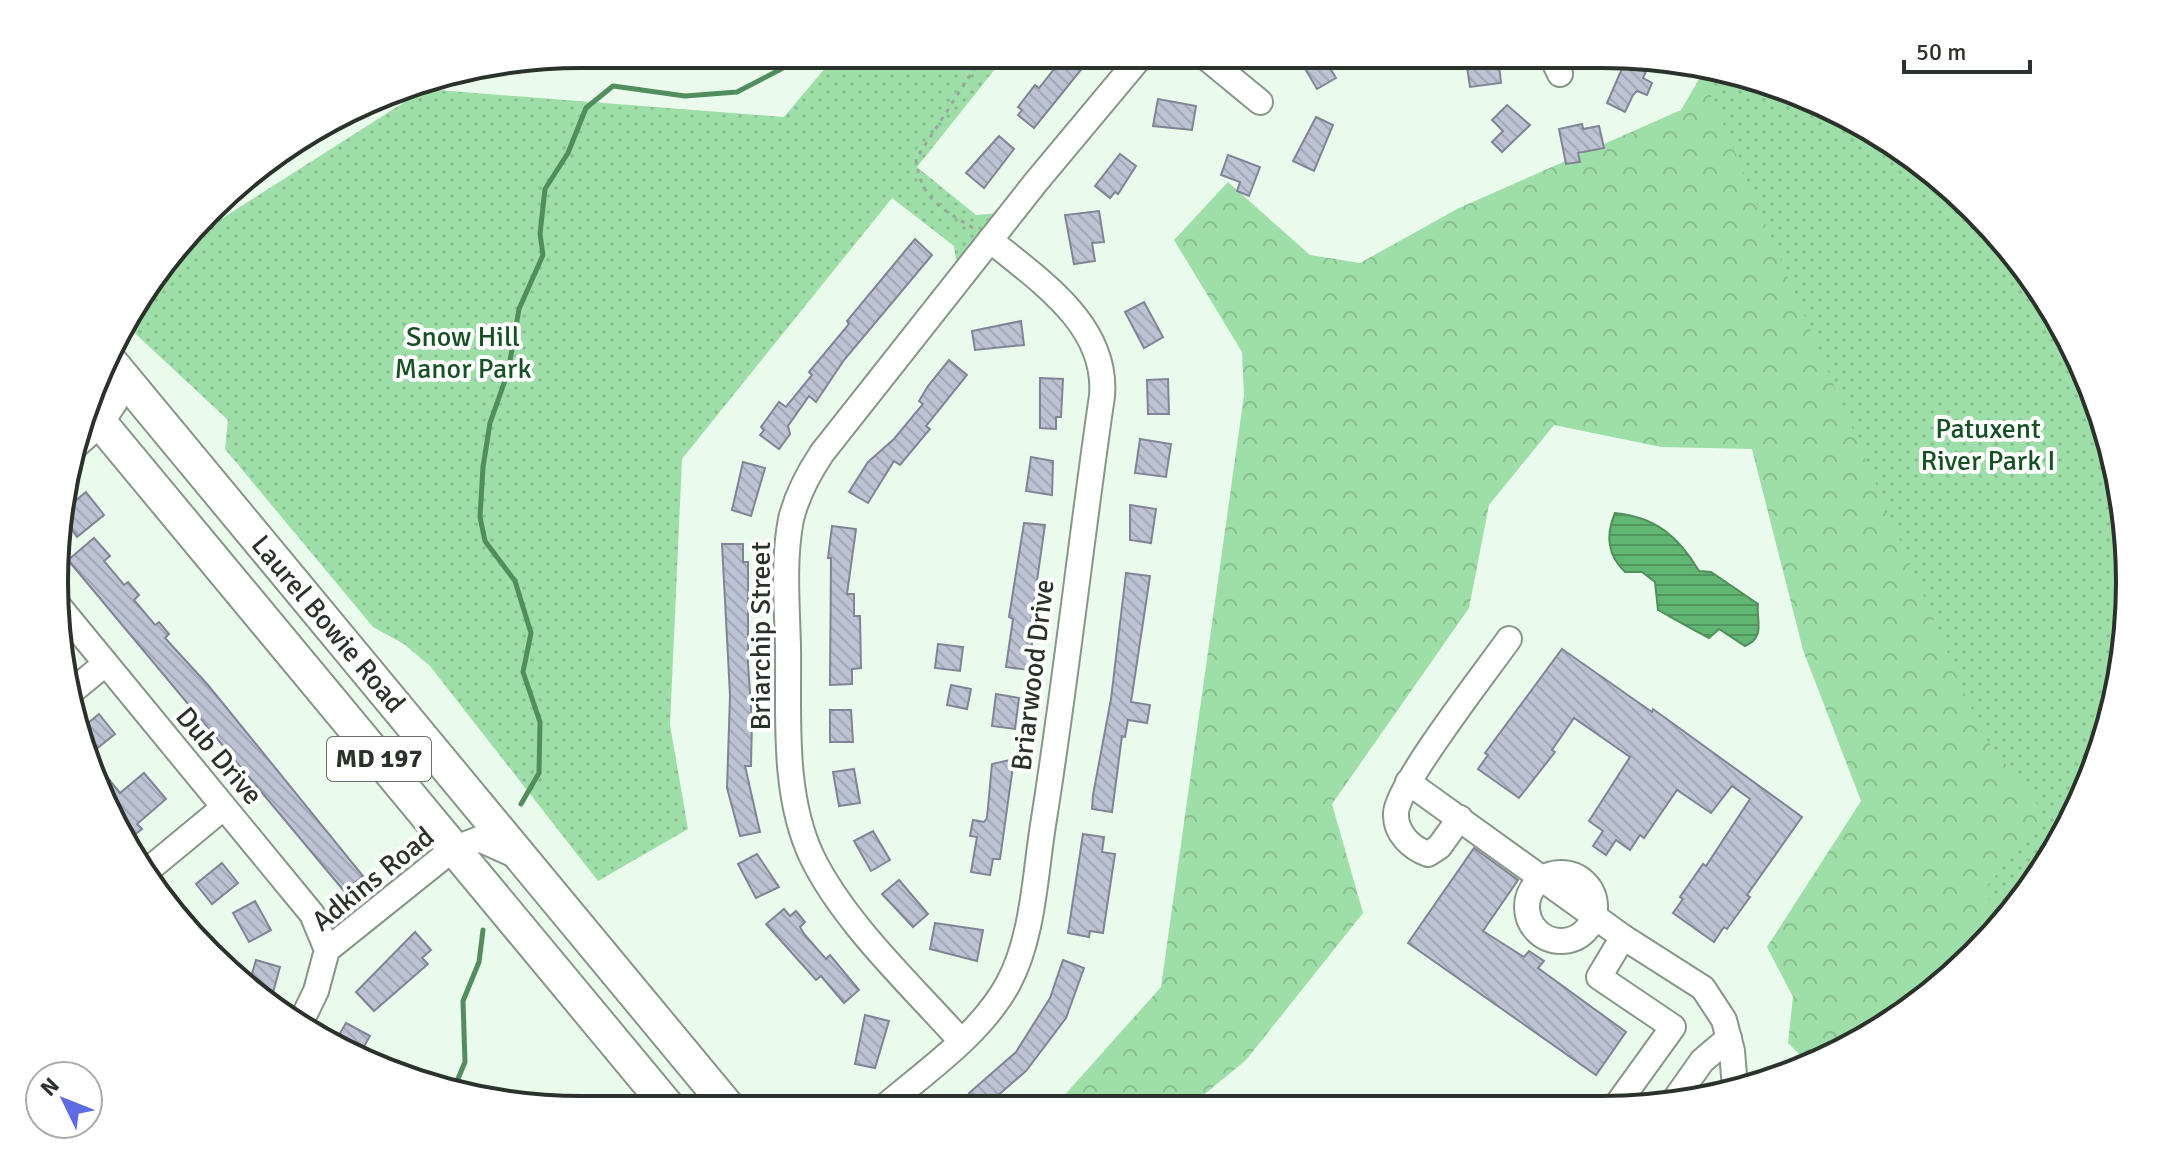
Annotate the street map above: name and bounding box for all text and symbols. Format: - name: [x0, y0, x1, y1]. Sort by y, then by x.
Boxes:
- scale bar: [1904, 24, 2030, 74]
- text: 50 m: [1916, 37, 1966, 67]
- park label: Snow Hill Manor Park: [395, 320, 531, 386]
- park label: Patuxent River Park I: [1920, 412, 2056, 478]
- street label: Laurel Bowie Road: [244, 528, 412, 720]
- street label: Briarchip Street: [744, 541, 778, 730]
- street label: Briarwood Drive: [1004, 577, 1062, 773]
- street label: Dub Drive: [168, 700, 270, 812]
- road number: MD 197: [327, 737, 431, 781]
- street label: Adkins Road: [305, 820, 441, 938]
- north arrow: [24, 1060, 104, 1140]
- text: N: [35, 1072, 65, 1102]

